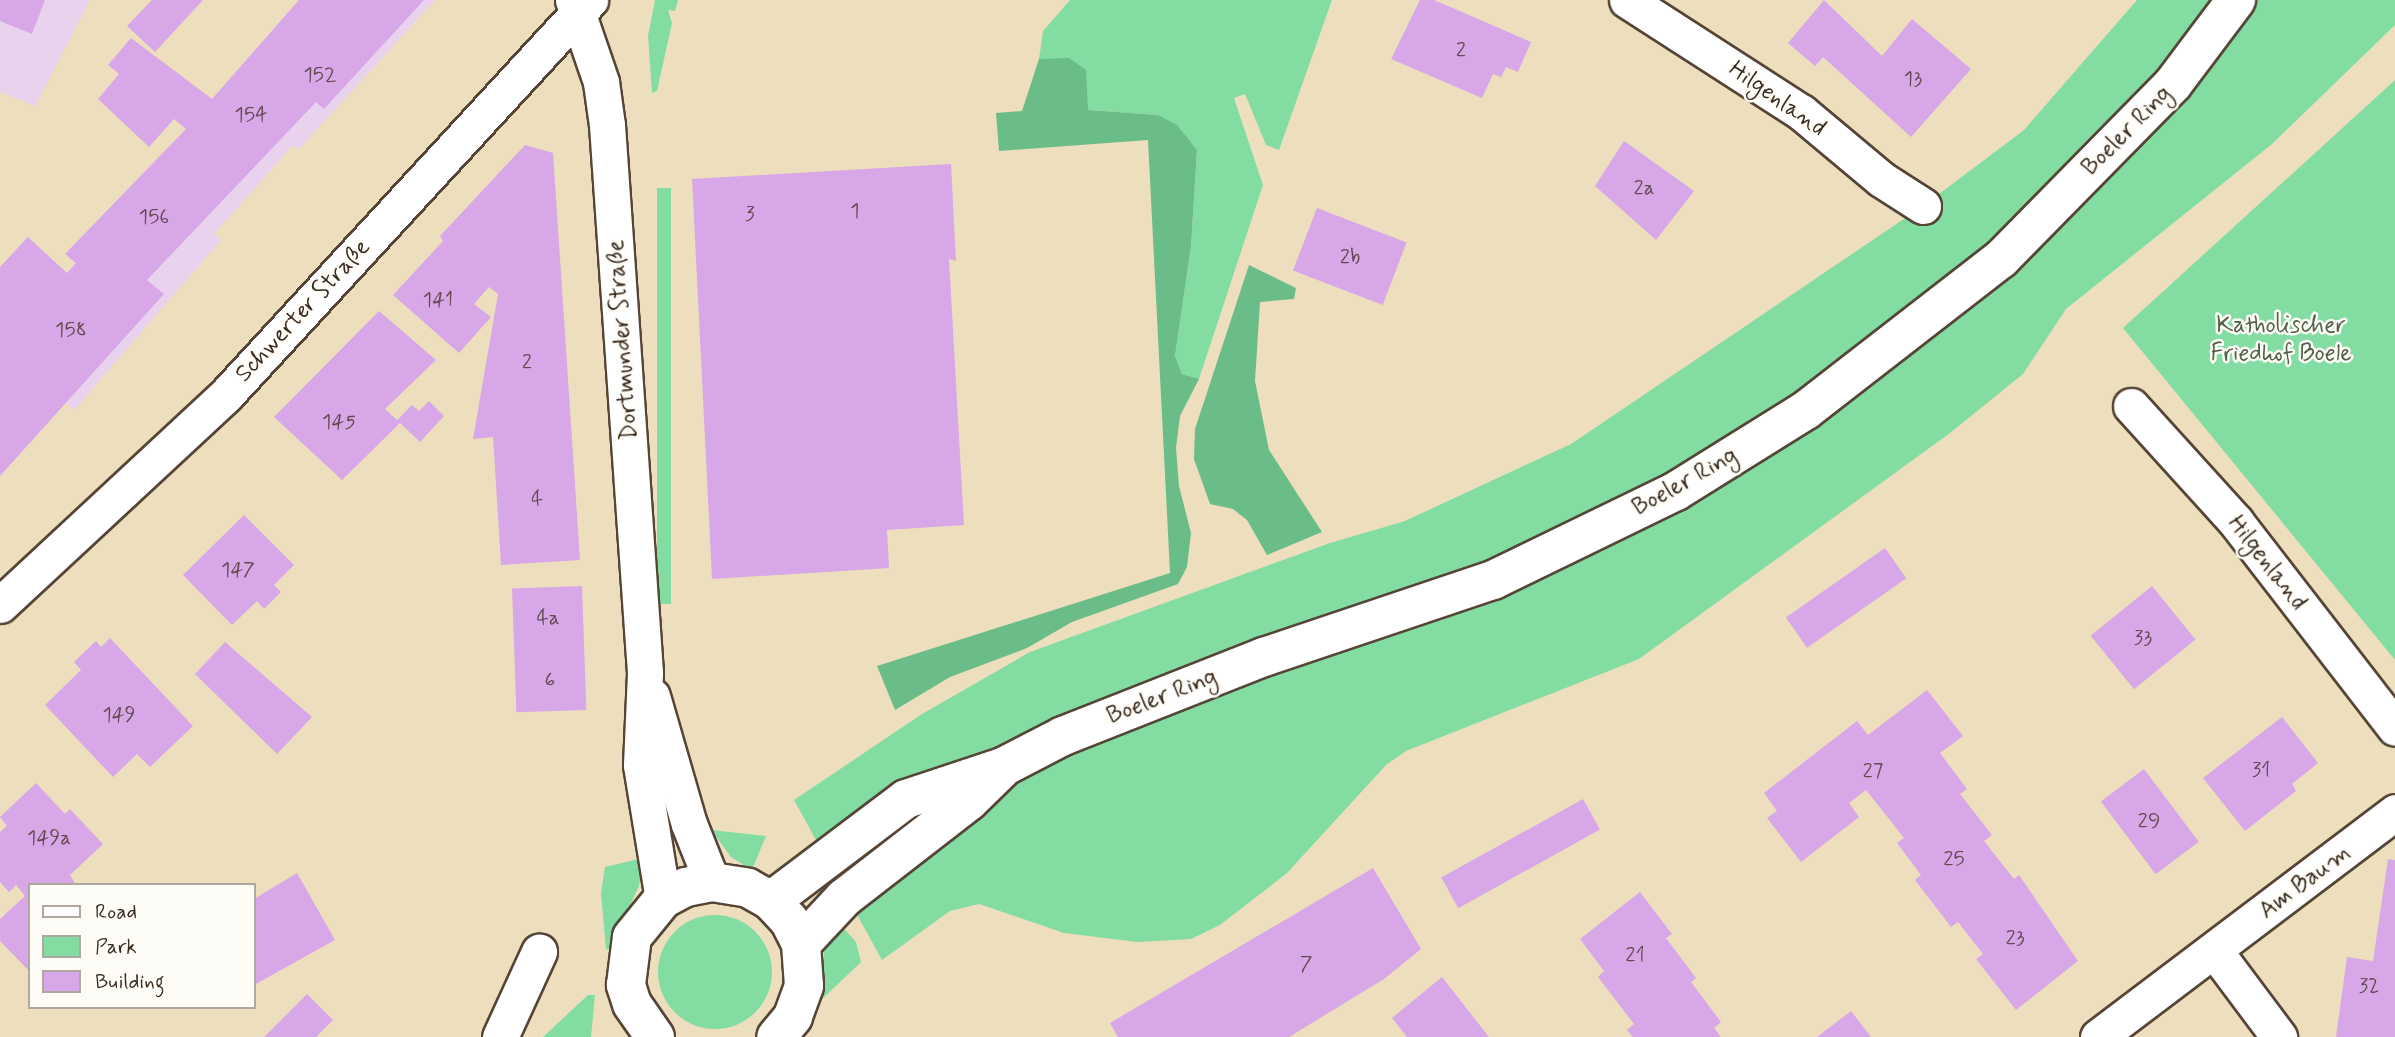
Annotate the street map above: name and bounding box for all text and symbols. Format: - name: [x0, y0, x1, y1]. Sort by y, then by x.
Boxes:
- house number: 2: [1456, 37, 1466, 63]
- street label: Hilgenland: [1723, 55, 1831, 143]
- house number: 152: [303, 62, 337, 88]
- house number: 13: [1904, 66, 1922, 92]
- street label: Boeler Ring: [2076, 80, 2178, 182]
- house number: 154: [235, 102, 267, 128]
- house number: 2a: [1633, 175, 1655, 201]
- house number: 1: [850, 198, 860, 224]
- house number: 3: [745, 201, 755, 227]
- house number: 156: [139, 204, 169, 230]
- street label: Schwerter Straße: [229, 234, 377, 388]
- street label: Dortmunder Straße: [602, 239, 644, 441]
- house number: 2b: [1340, 244, 1360, 270]
- house number: 141: [423, 287, 453, 313]
- park label: Katholischer Friedhof Boele: [2210, 312, 2352, 368]
- house number: 158: [55, 317, 87, 343]
- house number: 2: [522, 349, 532, 375]
- house number: 145: [322, 409, 356, 435]
- street label: Boeler Ring: [1627, 441, 1743, 523]
- house number: 4: [531, 486, 543, 512]
- street label: Hilgenland: [2221, 510, 2313, 616]
- house number: 147: [221, 557, 255, 583]
- house number: 4a: [536, 605, 560, 631]
- house number: 33: [2134, 625, 2152, 651]
- street label: Boeler Ring: [1103, 663, 1221, 731]
- house number: 6: [545, 667, 555, 693]
- house number: 149: [102, 702, 136, 728]
- house number: 31: [2252, 757, 2270, 783]
- house number: 27: [1863, 758, 1883, 784]
- house number: 29: [2138, 808, 2160, 834]
- house number: 149a: [27, 825, 71, 851]
- street label: Am Baum: [2256, 840, 2354, 924]
- house number: 25: [1943, 846, 1965, 872]
- legend: [28, 883, 256, 1009]
- text: Road: [95, 898, 137, 926]
- house number: 23: [2005, 925, 2025, 951]
- text: Park: [95, 933, 137, 961]
- house number: 21: [1625, 942, 1645, 968]
- house number: 7: [1300, 951, 1312, 977]
- text: Building: [95, 968, 165, 996]
- house number: 32: [2359, 973, 2379, 999]

